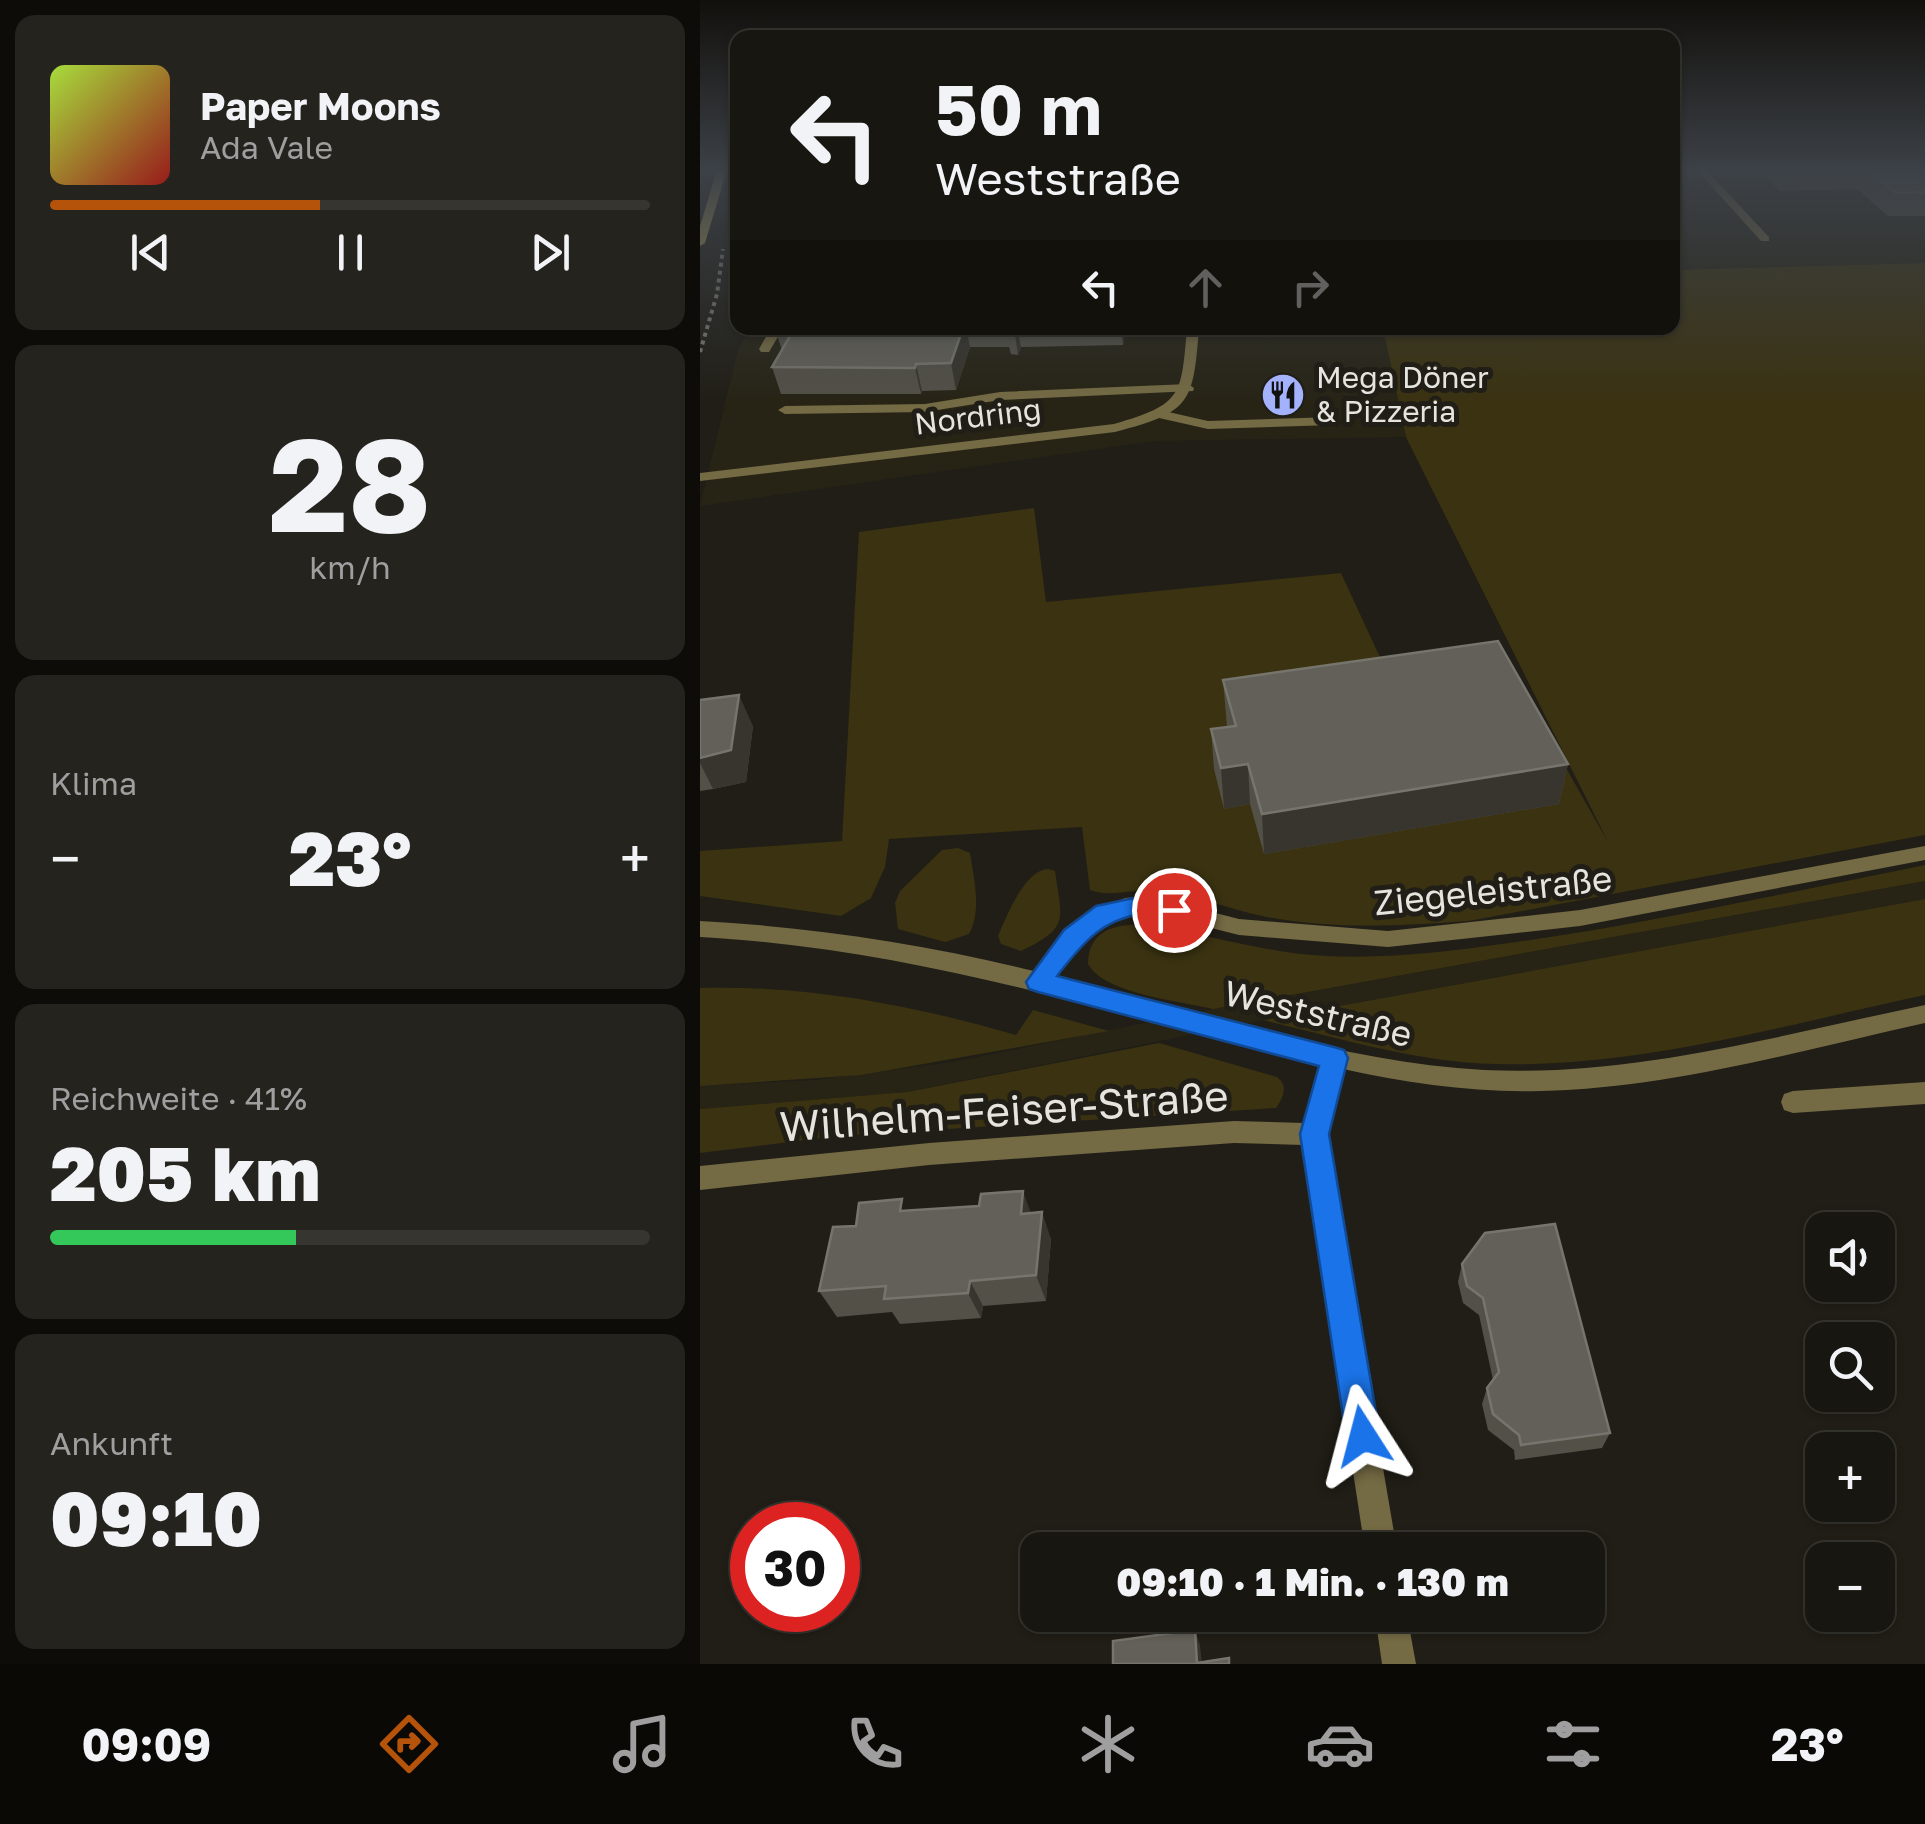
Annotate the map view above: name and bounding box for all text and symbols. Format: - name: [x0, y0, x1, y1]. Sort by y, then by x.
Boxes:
- text: 50 m: [935, 66, 1102, 150]
- icon: left: [770, 70, 900, 200]
- text: Paper Moons: [200, 83, 441, 128]
- text: Ada Vale: [200, 128, 333, 166]
- text: Weststraße: [935, 151, 1181, 205]
- icon: previous: [123, 225, 178, 280]
- icon: pause: [323, 225, 378, 280]
- icon: next: [523, 225, 578, 280]
- icon: left: [1073, 260, 1128, 315]
- icon: ahead: [1178, 260, 1233, 315]
- icon: right: [1283, 260, 1338, 315]
- place label: Mega Döner & Pizzeria: [1316, 359, 1489, 429]
- restaurant icon: Mega Döner & Pizzeria: [1260, 372, 1306, 418]
- street label: Nordring: [913, 390, 1043, 442]
- text: 28: [269, 405, 431, 561]
- text: km/h: [309, 548, 391, 586]
- text: Klima: [50, 764, 137, 802]
- text: 23°: [288, 812, 412, 903]
- text: −: [50, 825, 80, 891]
- text: +: [620, 825, 650, 891]
- street label: Ziegeleistraße: [1372, 857, 1614, 923]
- pin: [1132, 868, 1217, 953]
- icon: arrive: [1147, 883, 1202, 938]
- street label: Weststraße: [1220, 971, 1416, 1055]
- street label: Wilhelm-Feiser-Straße: [778, 1069, 1230, 1151]
- text: Reichweite · 41%: [50, 1079, 307, 1117]
- text: 205 km: [50, 1127, 321, 1218]
- map controls: [1805, 1212, 1895, 1632]
- button: sound: [1805, 1212, 1895, 1302]
- button: search: [1805, 1322, 1895, 1412]
- position arrow: [1311, 1384, 1415, 1488]
- text: Ankunft: [50, 1424, 173, 1462]
- button: +: [1805, 1432, 1895, 1522]
- text: 09:10: [50, 1472, 262, 1563]
- speed limit sign: 30: [730, 1502, 860, 1632]
- button: −: [1805, 1542, 1895, 1632]
- text: 09:10 · 1 Min. · 130 m: [1116, 1559, 1509, 1604]
- icon: directions: [374, 1709, 444, 1779]
- icon: music: [607, 1709, 677, 1779]
- icon: phone: [840, 1709, 910, 1779]
- icon: climate: [1073, 1709, 1143, 1779]
- icon: car: [1305, 1709, 1375, 1779]
- icon: filters: [1538, 1709, 1608, 1779]
- text: 09:09: [81, 1717, 211, 1771]
- text: 23°: [1771, 1717, 1843, 1771]

